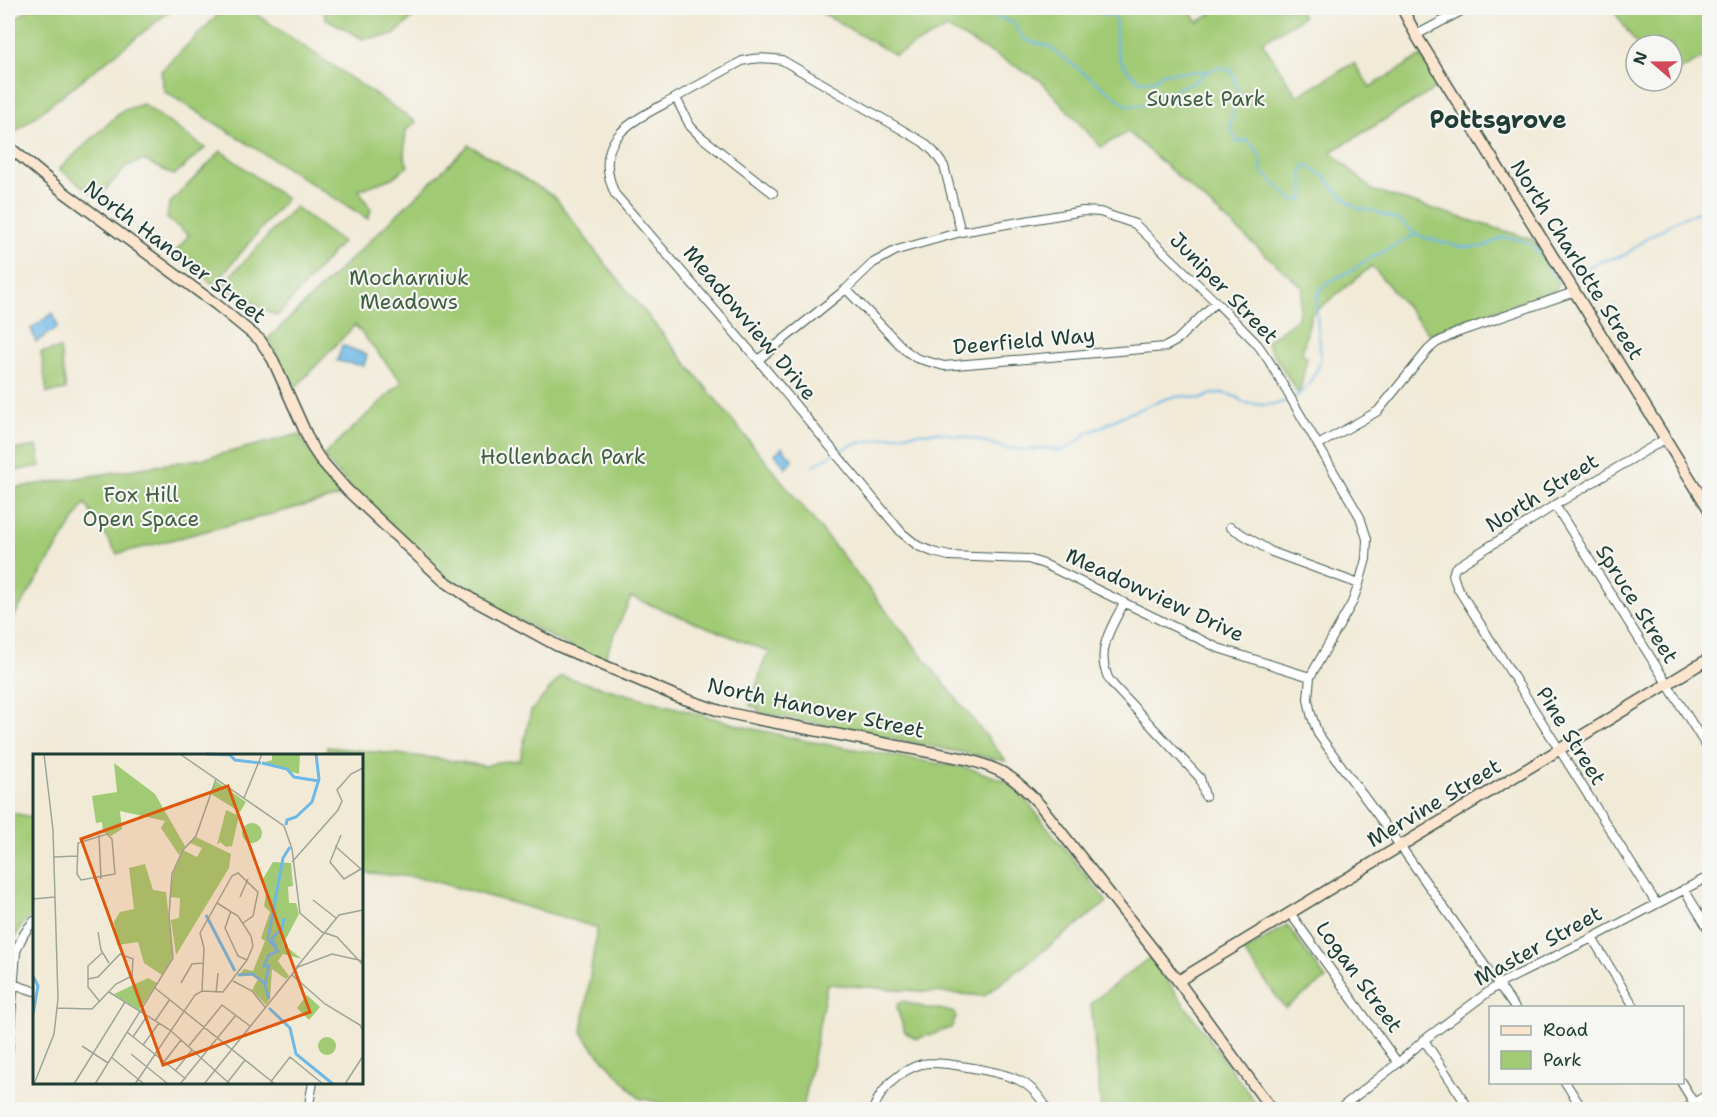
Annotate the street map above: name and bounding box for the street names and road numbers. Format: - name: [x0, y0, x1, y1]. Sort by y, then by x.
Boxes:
- street label: North Charlotte Street: [1504, 155, 1650, 365]
- street label: North Hanover Street: [78, 174, 272, 330]
- street label: Juniper Street: [1164, 226, 1284, 350]
- street label: Meadowview Drive: [677, 240, 823, 406]
- street label: Deerfield Way: [952, 321, 1096, 361]
- street label: North Street: [1480, 447, 1604, 539]
- street label: Spruce Street: [1589, 539, 1685, 669]
- street label: Meadowview Drive: [1061, 541, 1249, 649]
- street label: North Hanover Street: [705, 671, 927, 745]
- street label: Pine Street: [1530, 681, 1612, 791]
- street label: Mervine Street: [1362, 752, 1506, 854]
- street label: Master Street: [1469, 899, 1607, 993]
- street label: Logan Street: [1309, 916, 1409, 1038]

